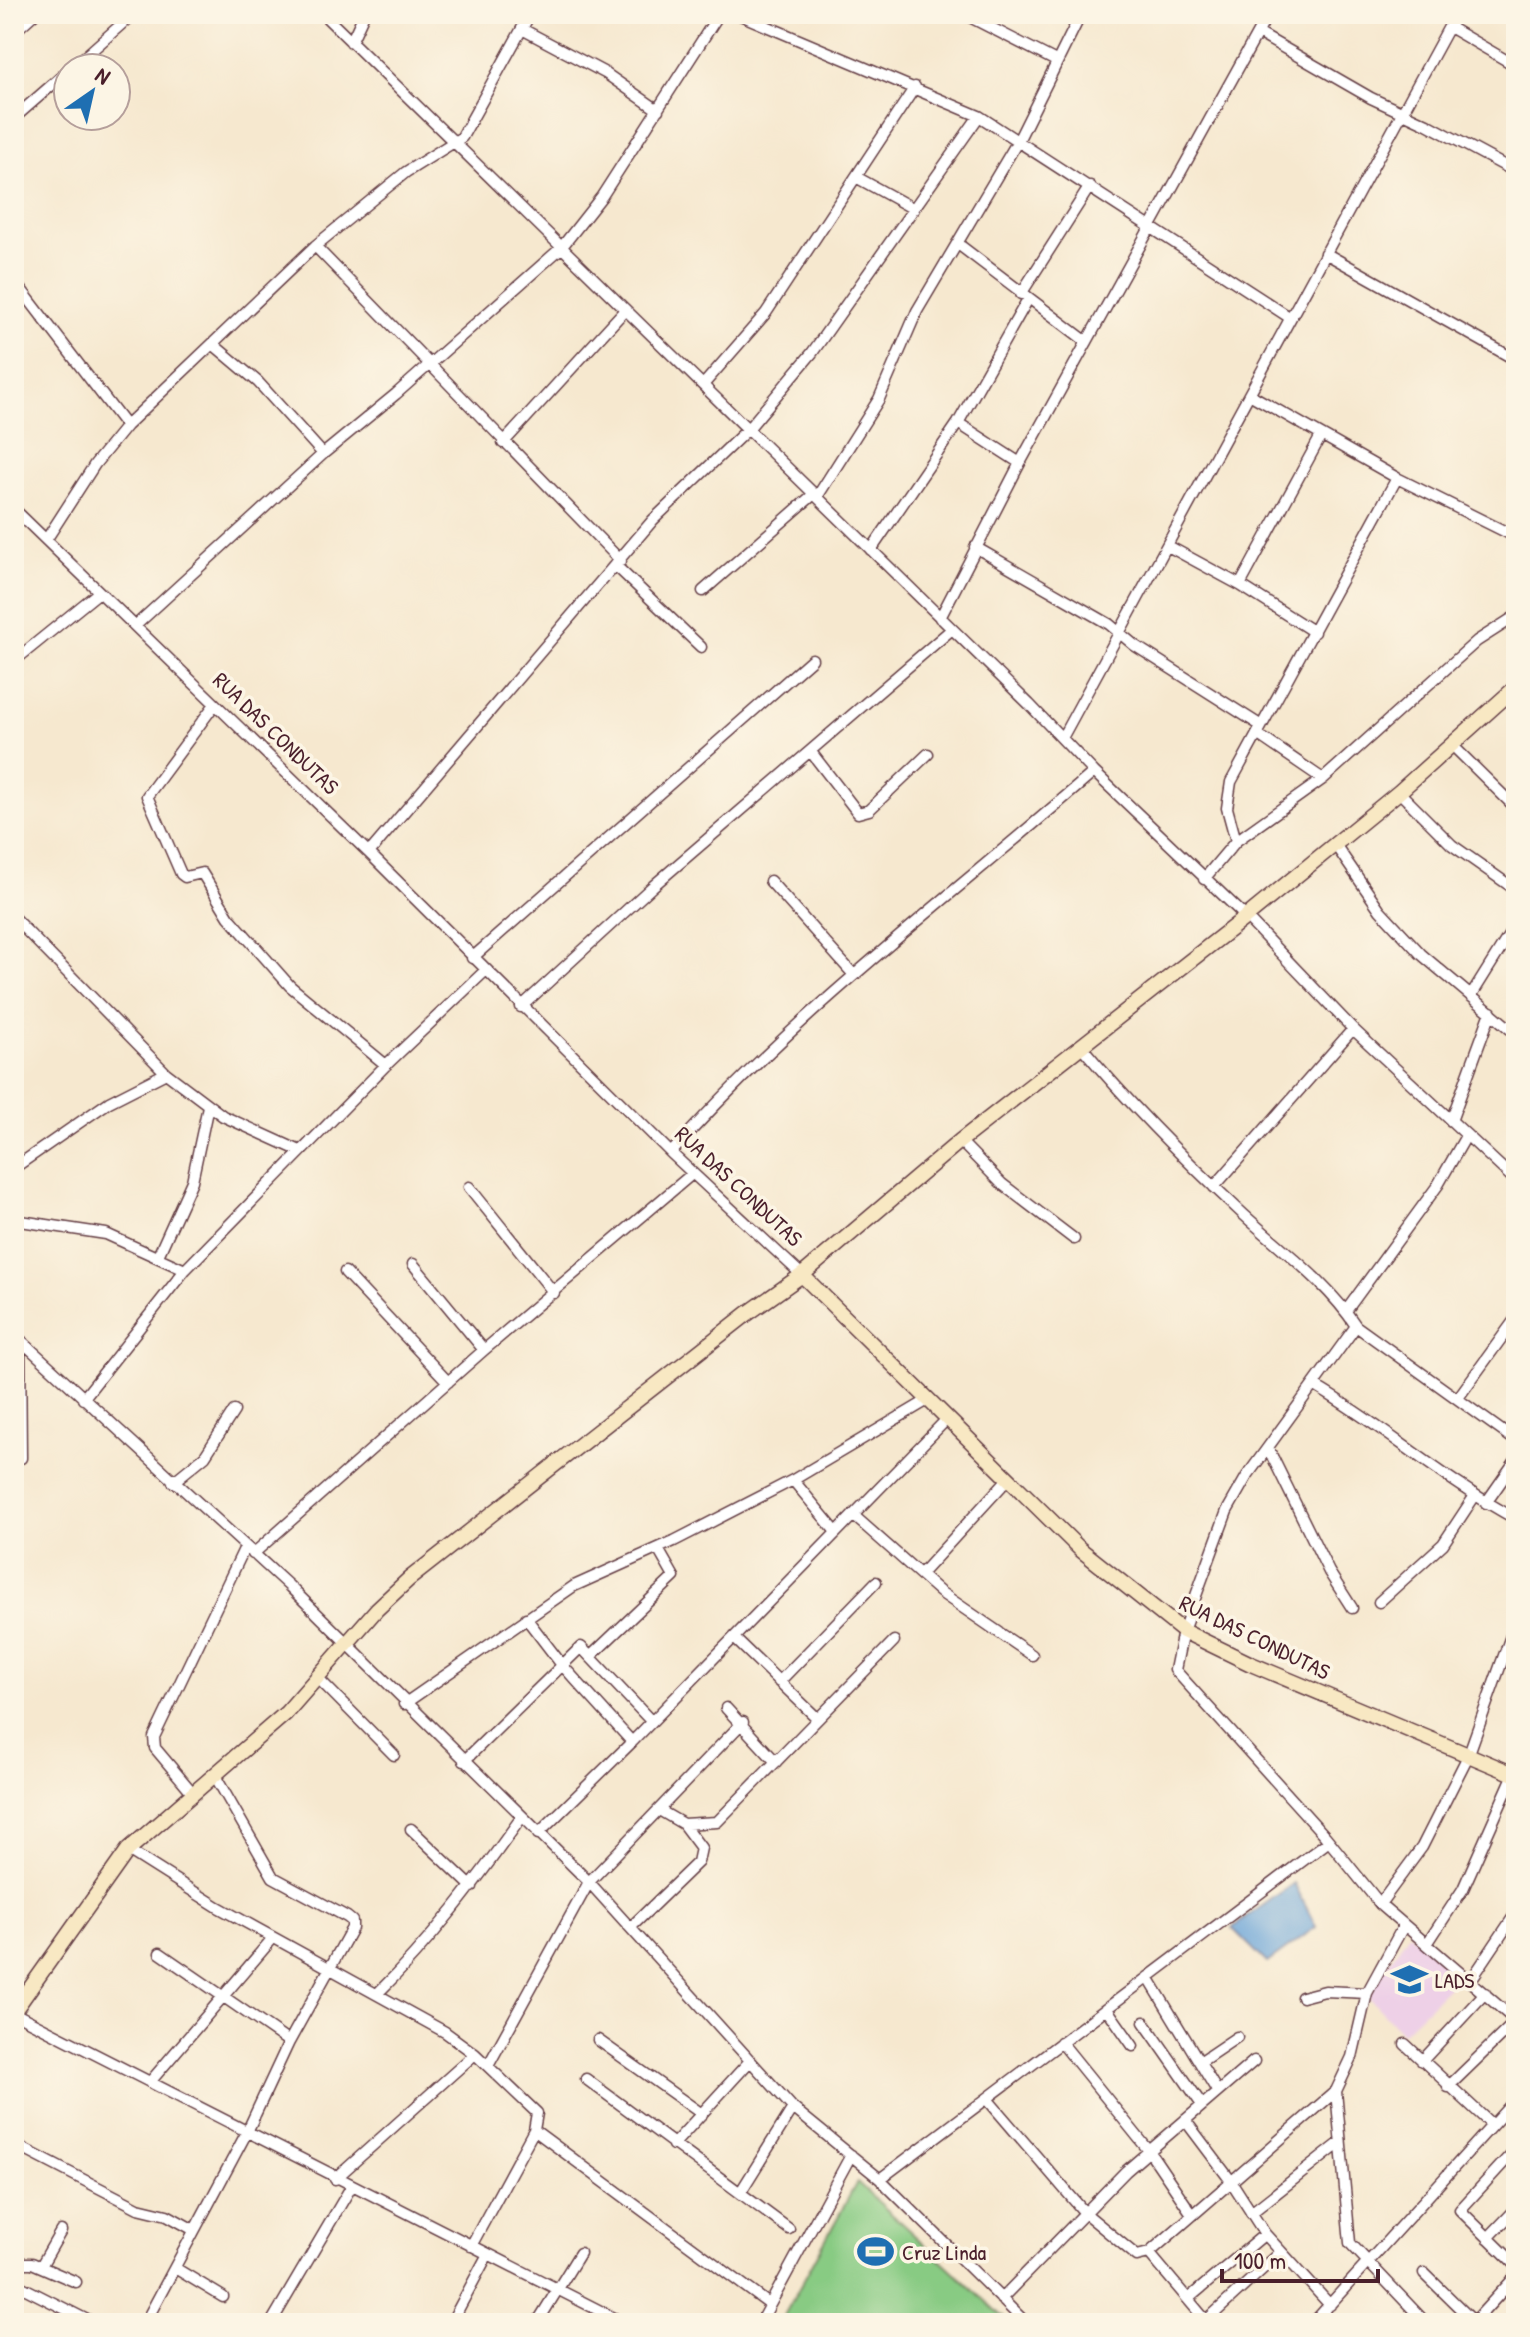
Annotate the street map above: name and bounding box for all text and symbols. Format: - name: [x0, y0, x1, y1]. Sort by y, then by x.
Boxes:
- north arrow: [52, 52, 132, 132]
- text: N: [90, 60, 117, 91]
- street label: RUA DAS CONDUTAS: [207, 665, 345, 801]
- street label: RUA DAS CONDUTAS: [669, 1119, 809, 1253]
- street label: RUA DAS CONDUTAS: [1175, 1588, 1335, 1686]
- school or university icon: LADS: [1390, 1961, 1428, 1999]
- place label: LADS: [1435, 1965, 1474, 1995]
- sports icon: Cruz Linda: [857, 2233, 895, 2271]
- scale bar: [1222, 2233, 1378, 2283]
- place label: Cruz Linda: [902, 2237, 986, 2267]
- text: 100 m: [1234, 2244, 1286, 2276]

